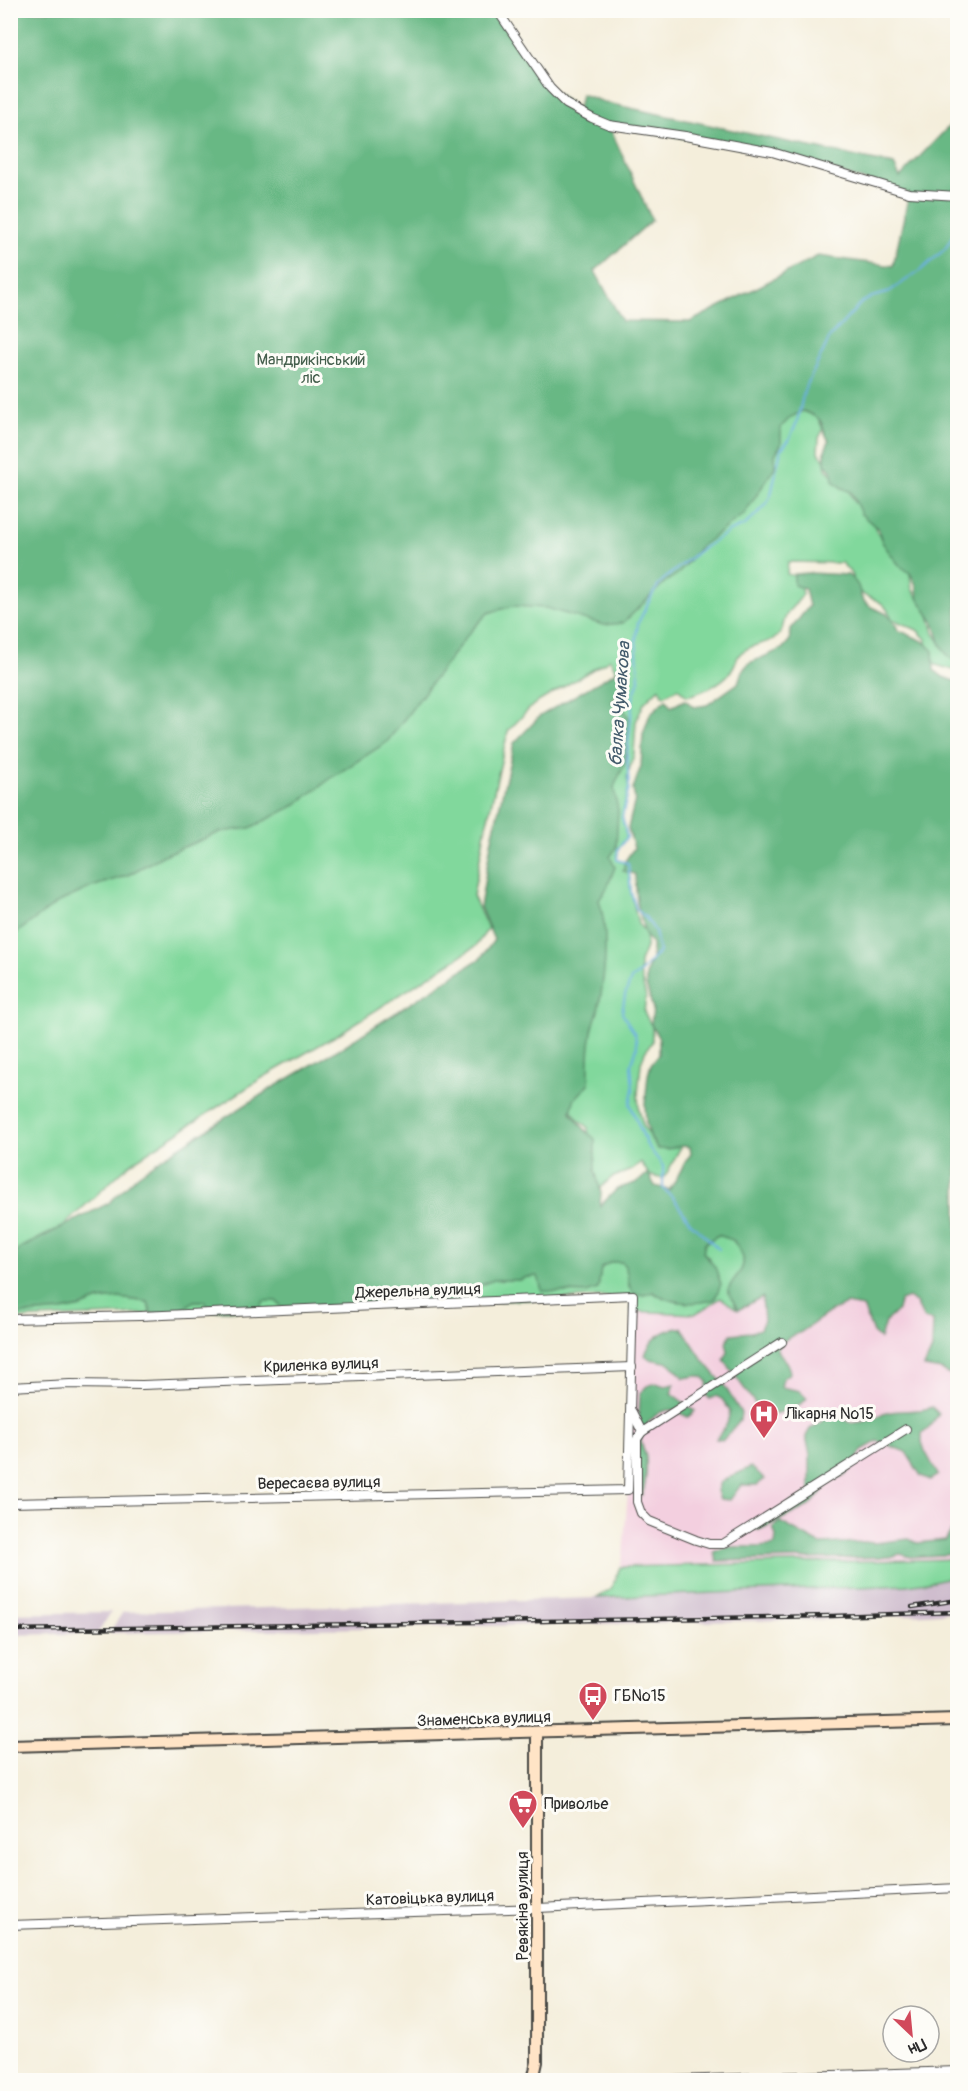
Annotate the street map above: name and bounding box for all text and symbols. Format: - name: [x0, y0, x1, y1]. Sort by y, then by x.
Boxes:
- park label: Мандрикінський ліс: [257, 350, 365, 388]
- water label: балка Чумакова: [604, 639, 636, 767]
- street label: Джерельна вулиця: [354, 1279, 481, 1303]
- street label: Криленка вулиця: [263, 1353, 379, 1377]
- hospital icon: Лікарня №15: [748, 1398, 780, 1440]
- place label: Лікарня №15: [784, 1404, 874, 1424]
- street label: Вересаєва вулиця: [257, 1472, 381, 1494]
- bus stop icon: ГБ№15: [577, 1680, 609, 1722]
- place label: ГБ№15: [614, 1686, 666, 1706]
- street label: Знаменська вулиця: [417, 1707, 551, 1731]
- supermarket icon: Приволье: [507, 1788, 539, 1830]
- place label: Приволье: [544, 1794, 609, 1814]
- street label: Ревякіна вулиця: [513, 1851, 533, 1961]
- street label: Катовіцька вулиця: [366, 1886, 494, 1910]
- north arrow: [881, 2004, 941, 2064]
- text: Пн: [905, 2034, 929, 2059]

